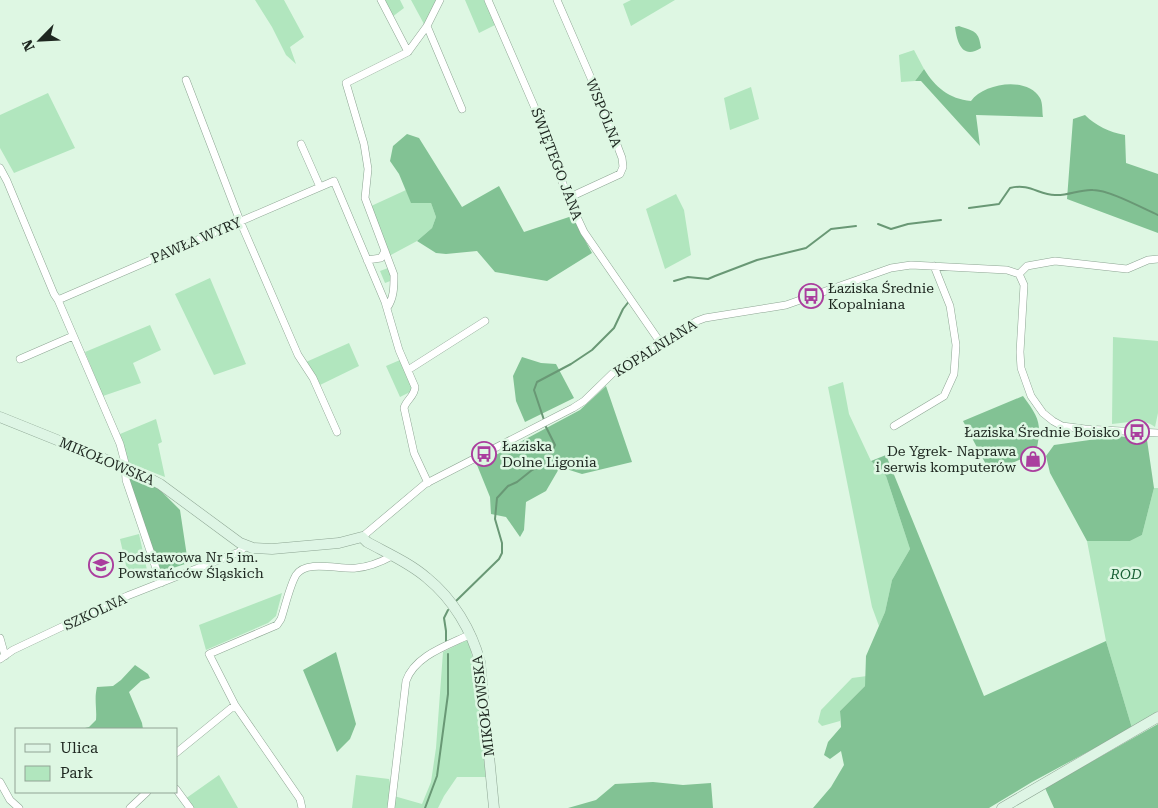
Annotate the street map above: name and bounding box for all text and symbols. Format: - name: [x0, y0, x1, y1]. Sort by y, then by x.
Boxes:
- north arrow: [15, 15, 65, 65]
- text: N: [19, 37, 38, 53]
- street label: WSPÓLNA: [583, 76, 625, 150]
- street label: ŚWIĘTEGO JANA: [528, 106, 586, 223]
- street label: PAWŁA WYRY: [148, 214, 244, 266]
- place label: Łaziska Średnie Kopalniana: [828, 280, 934, 312]
- bus stop icon: Łaziska Średnie Kopalniana: [798, 283, 824, 309]
- street label: KOPALNIANA: [611, 316, 700, 380]
- bus stop icon: Łaziska Średnie Boisko: [1124, 419, 1150, 445]
- place label: Łaziska Średnie Boisko: [964, 424, 1120, 440]
- street label: MIKOŁOWSKA: [57, 434, 157, 488]
- place label: Łaziska Dolne Ligonia: [502, 438, 597, 470]
- bus stop icon: Łaziska Dolne Ligonia: [471, 441, 497, 467]
- place label: De Ygrek- Naprawa i serwis komputerów: [875, 443, 1016, 475]
- shop icon: De Ygrek- Naprawa i serwis komputerów: [1020, 446, 1046, 472]
- place label: Podstawowa Nr 5 im. Powstańców Śląskich: [118, 549, 264, 581]
- school or university icon: Podstawowa Nr 5 im. Powstańców Śląskich: [88, 552, 114, 578]
- park label: ROD: [1109, 566, 1142, 582]
- street label: SZKOLNA: [61, 590, 129, 633]
- street label: MIKOŁOWSKA: [469, 654, 497, 758]
- legend: [15, 728, 178, 793]
- text: Ulica: [60, 739, 98, 757]
- text: Park: [60, 764, 94, 782]

